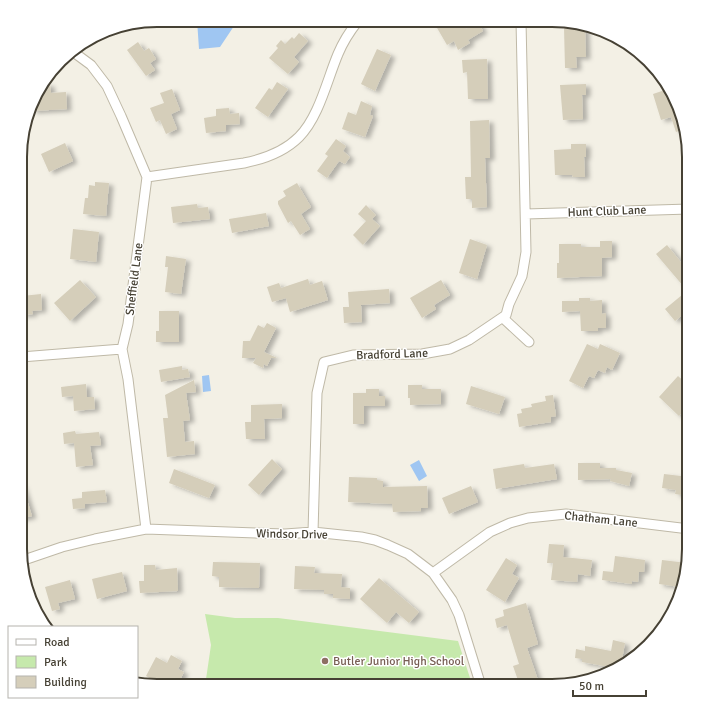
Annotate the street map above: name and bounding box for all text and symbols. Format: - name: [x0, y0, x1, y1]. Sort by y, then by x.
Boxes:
- street label: Hunt Club Lane: [567, 203, 647, 220]
- street label: Sheffield Lane: [123, 242, 146, 316]
- street label: Bradford Lane: [356, 346, 428, 363]
- street label: Chatham Lane: [564, 508, 638, 531]
- street label: Windsor Drive: [256, 526, 328, 543]
- legend: [8, 626, 138, 698]
- text: Road: [44, 635, 70, 650]
- place label: Butler Junior High School: [333, 654, 465, 669]
- text: Park: [44, 655, 67, 670]
- marker: Butler Junior High School: [320, 656, 330, 666]
- scale bar: [573, 672, 646, 698]
- text: Building: [44, 675, 87, 690]
- text: 50 m: [579, 679, 604, 694]

